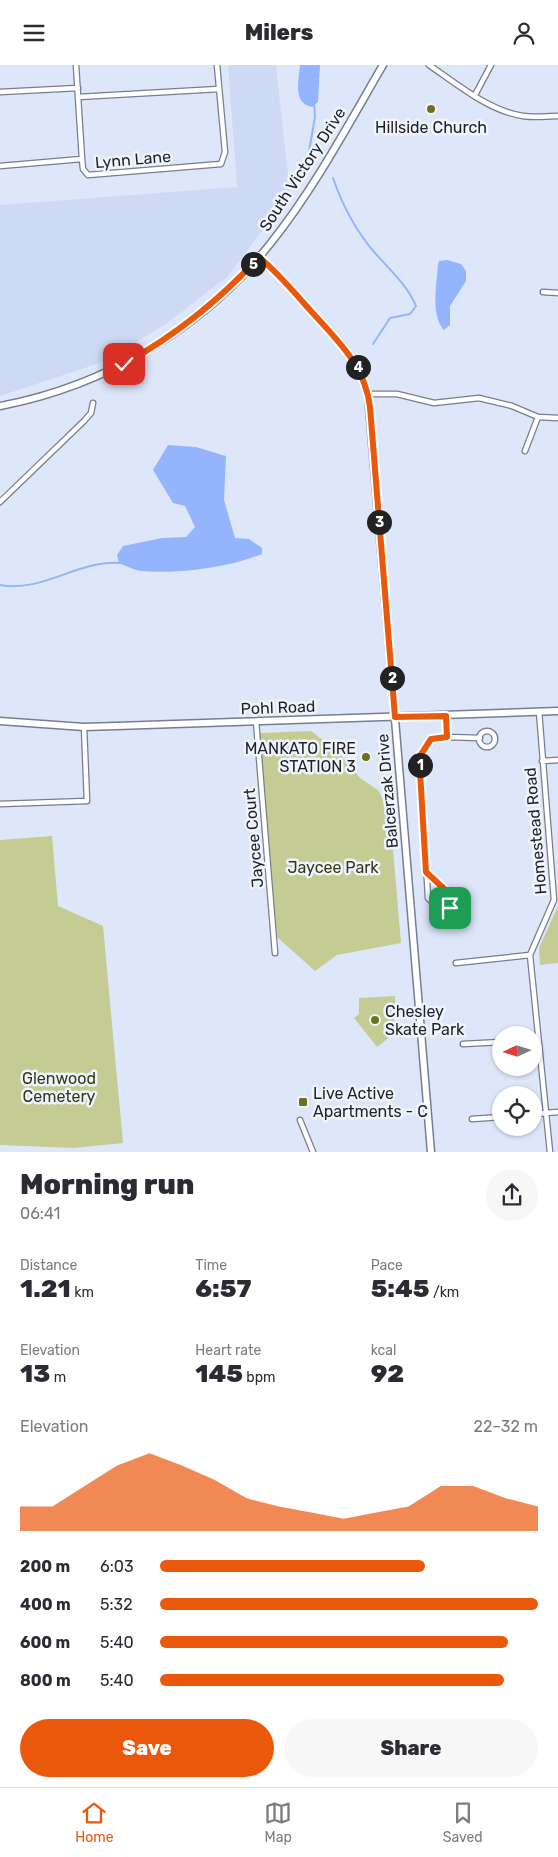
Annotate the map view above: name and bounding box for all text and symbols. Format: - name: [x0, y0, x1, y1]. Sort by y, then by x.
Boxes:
- icon: menu: [20, 19, 48, 47]
- text: Milers: [245, 19, 313, 46]
- icon: person: [510, 19, 538, 47]
- marker: Hillside Church: [425, 103, 437, 115]
- street label: South Victory Drive: [255, 104, 350, 235]
- place label: Hillside Church: [375, 118, 487, 137]
- street label: Lynn Lane: [94, 147, 172, 172]
- pin: 5: [240, 251, 266, 277]
- text: 5: [249, 256, 258, 273]
- pin: [103, 343, 145, 385]
- icon: check: [110, 350, 138, 378]
- pin: 4: [346, 355, 370, 379]
- text: 4: [354, 359, 363, 376]
- pin: 3: [366, 509, 392, 535]
- text: 3: [375, 514, 384, 531]
- pin: 2: [380, 665, 404, 691]
- text: 2: [388, 670, 397, 687]
- street label: Pohl Road: [240, 697, 316, 718]
- street label: Balcerzak Drive: [373, 733, 402, 849]
- place label: MANKATO FIRE STATION 3: [245, 739, 356, 776]
- marker: MANKATO FIRE STATION 3: [360, 751, 372, 763]
- pin: 1: [408, 753, 432, 777]
- text: 1: [417, 757, 424, 774]
- street label: Homestead Road: [520, 767, 551, 895]
- street label: Jaycee Court: [240, 787, 267, 888]
- park label: Jaycee Park: [287, 858, 379, 877]
- pin: [429, 887, 471, 929]
- icon: arrive: [436, 894, 464, 922]
- place label: Chesley Skate Park: [385, 1002, 465, 1039]
- marker: Chesley Skate Park: [369, 1014, 381, 1026]
- north arrow: [492, 1026, 542, 1076]
- map controls: [492, 1026, 542, 1136]
- park label: Glenwood Cemetery: [22, 1069, 96, 1106]
- place label: Live Active Apartments - C: [313, 1084, 428, 1121]
- button: locate: [492, 1086, 542, 1136]
- marker: Live Active Apartments - C: [297, 1096, 309, 1108]
- text: Morning run: [20, 1168, 194, 1201]
- button: share: [486, 1169, 538, 1221]
- text: 06:41: [20, 1204, 60, 1223]
- text: Distance: [20, 1257, 77, 1274]
- text: Time: [195, 1257, 227, 1274]
- text: Pace: [371, 1257, 403, 1274]
- text: 1.21: [20, 1274, 71, 1303]
- text: 6:57: [195, 1274, 251, 1303]
- text: 5:45: [371, 1274, 429, 1303]
- text: km: [71, 1284, 94, 1301]
- text: /km: [429, 1284, 459, 1301]
- text: Elevation: [20, 1342, 80, 1359]
- text: Heart rate: [195, 1342, 261, 1359]
- text: kcal: [371, 1342, 396, 1359]
- text: 13: [20, 1359, 50, 1388]
- text: 145: [195, 1359, 243, 1388]
- text: 92: [371, 1359, 404, 1388]
- text: m: [50, 1369, 66, 1386]
- text: bpm: [243, 1369, 276, 1386]
- text: Elevation: [20, 1417, 89, 1436]
- text: 22–32 m: [474, 1417, 538, 1436]
- text: 200 m: [20, 1557, 70, 1576]
- text: 6:03: [100, 1557, 134, 1576]
- text: 400 m: [20, 1595, 71, 1614]
- text: 5:32: [100, 1595, 133, 1614]
- text: 600 m: [20, 1633, 70, 1652]
- text: 5:40: [100, 1633, 134, 1652]
- text: 800 m: [20, 1671, 71, 1690]
- text: 5:40: [100, 1671, 134, 1690]
- button: Save: [20, 1719, 274, 1777]
- button: Share: [284, 1719, 538, 1777]
- tab: Home: [75, 1799, 114, 1846]
- tab: Map: [264, 1799, 292, 1846]
- tab: Saved: [443, 1799, 483, 1846]

